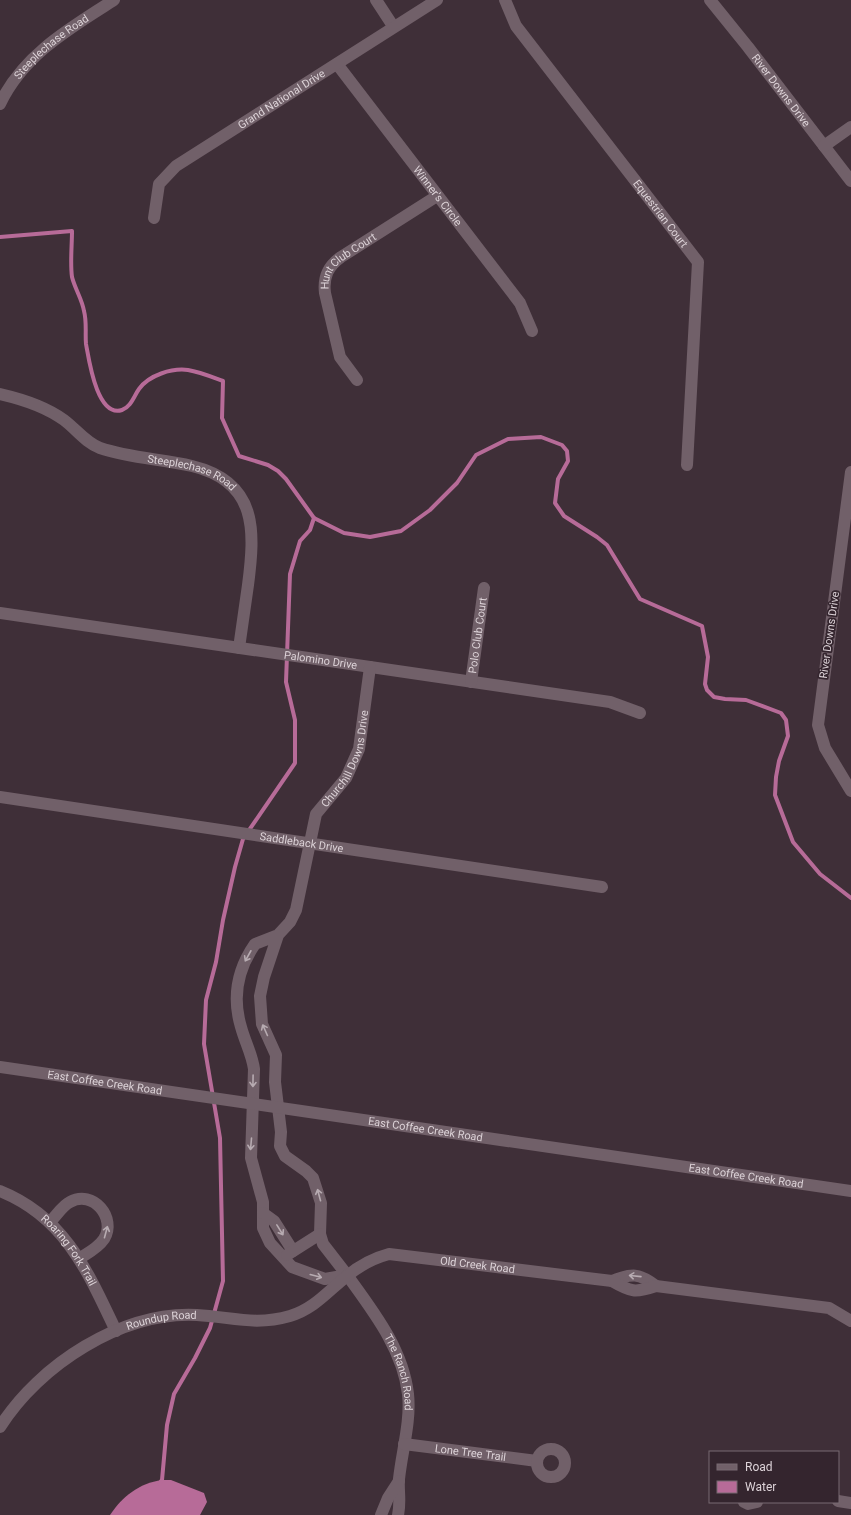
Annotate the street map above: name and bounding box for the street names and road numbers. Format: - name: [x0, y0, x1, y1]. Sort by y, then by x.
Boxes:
- street label: Steeplechase Road: [11, 12, 91, 82]
- street label: River Downs Drive: [749, 52, 813, 130]
- street label: Grand National Drive: [236, 67, 328, 132]
- street label: Winner's Circle: [410, 164, 465, 229]
- street label: Equestrian Court: [630, 177, 691, 251]
- street label: Hunt Club Court: [318, 230, 379, 290]
- street label: Steeplechase Road: [146, 452, 239, 493]
- street label: River Downs Drive: [817, 590, 842, 680]
- street label: Polo Club Court: [466, 596, 490, 674]
- street label: Palomino Drive: [283, 648, 358, 672]
- street label: Churchill Downs Drive: [319, 709, 371, 810]
- street label: Saddleback Drive: [259, 830, 344, 855]
- street label: East Coffee Creek Road: [47, 1068, 163, 1098]
- street label: East Coffee Creek Road: [367, 1115, 484, 1144]
- street label: East Coffee Creek Road: [688, 1161, 804, 1191]
- street label: Roaring Fork Trail: [38, 1212, 99, 1288]
- street label: Old Creek Road: [439, 1254, 516, 1276]
- street label: Roundup Road: [124, 1309, 197, 1333]
- street label: The Ranch Road: [381, 1332, 415, 1411]
- street label: Lone Tree Trail: [434, 1442, 507, 1464]

